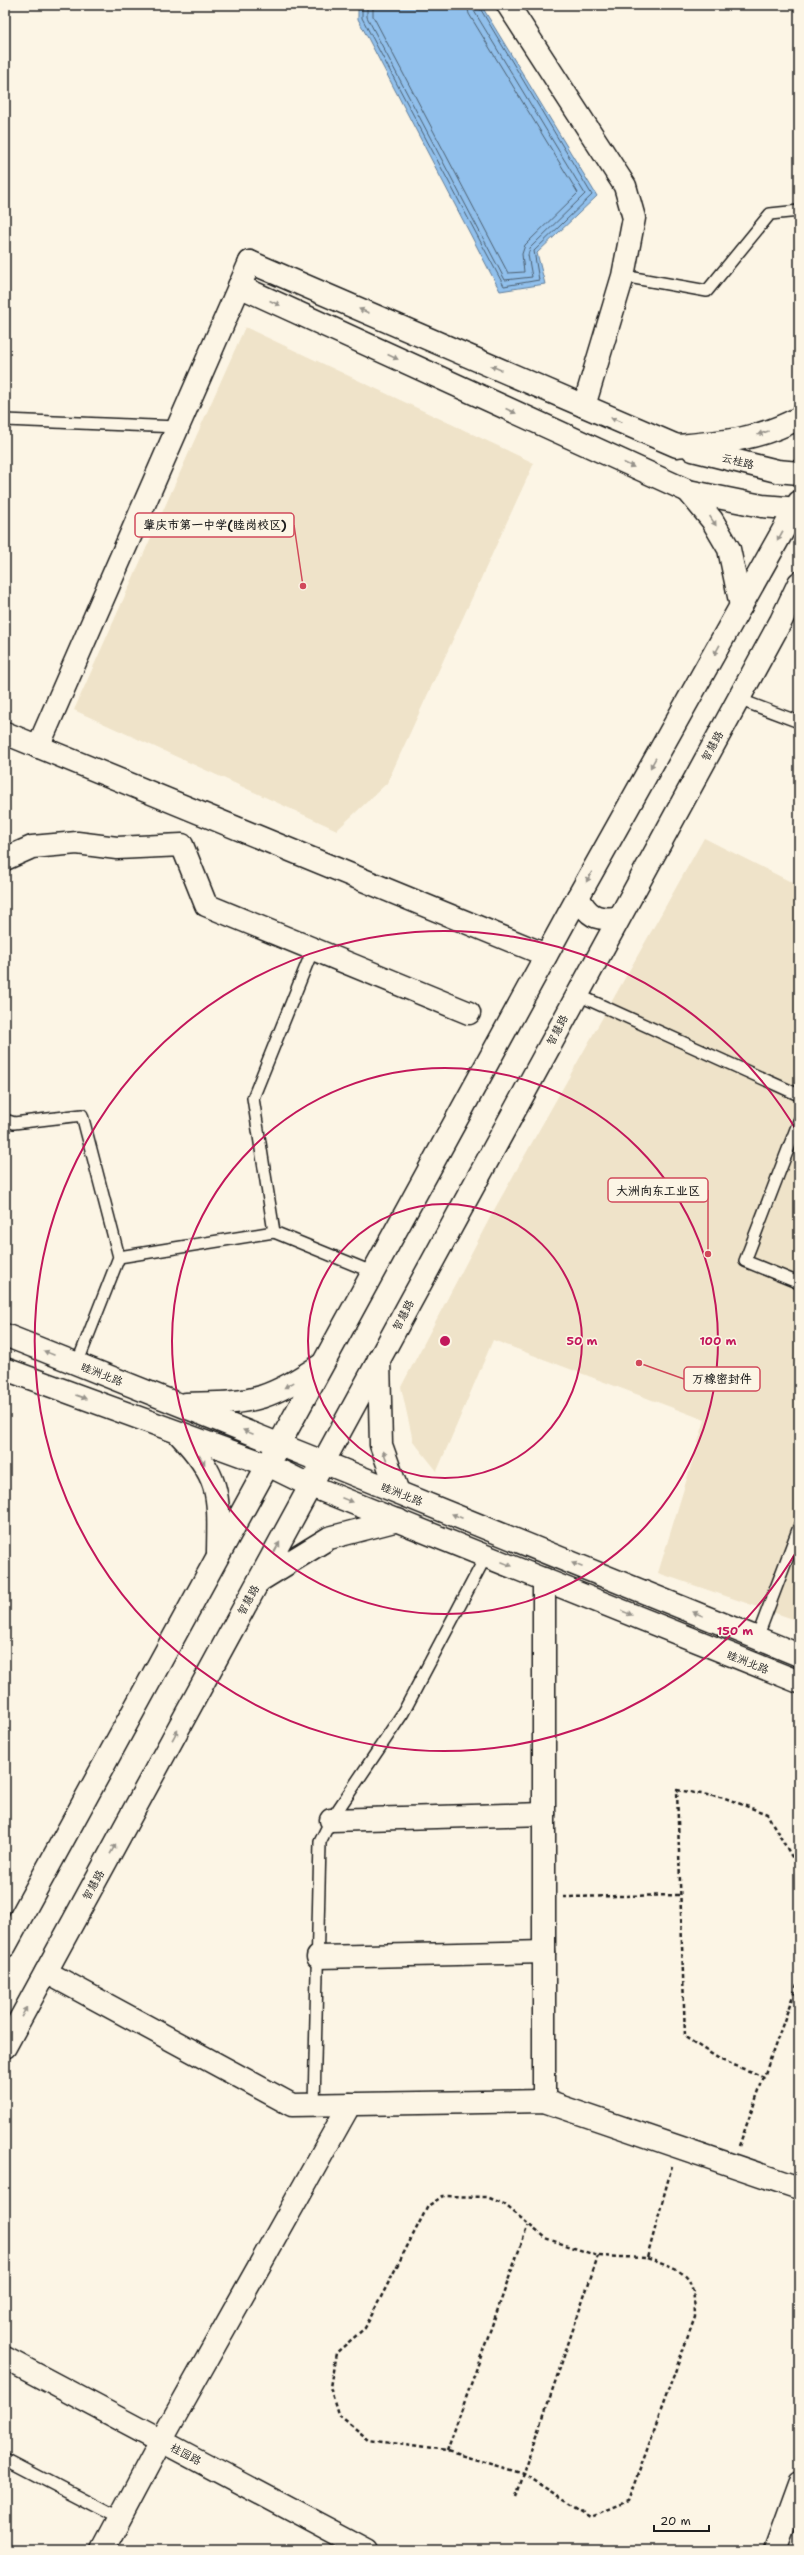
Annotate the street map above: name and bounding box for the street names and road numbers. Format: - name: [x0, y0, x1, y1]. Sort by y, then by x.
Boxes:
- street label: 云桂路: [720, 450, 756, 473]
- street label: 智慧路: [698, 728, 727, 764]
- street label: 智慧路: [543, 1012, 572, 1048]
- street label: 智慧路: [389, 1297, 418, 1333]
- street label: 睦洲北路: [79, 1359, 125, 1390]
- street label: 睦洲北路: [379, 1479, 425, 1510]
- street label: 智慧路: [234, 1582, 263, 1618]
- street label: 睦洲北路: [725, 1647, 771, 1678]
- street label: 智慧路: [79, 1867, 108, 1903]
- street label: 桂园路: [168, 2440, 204, 2469]

